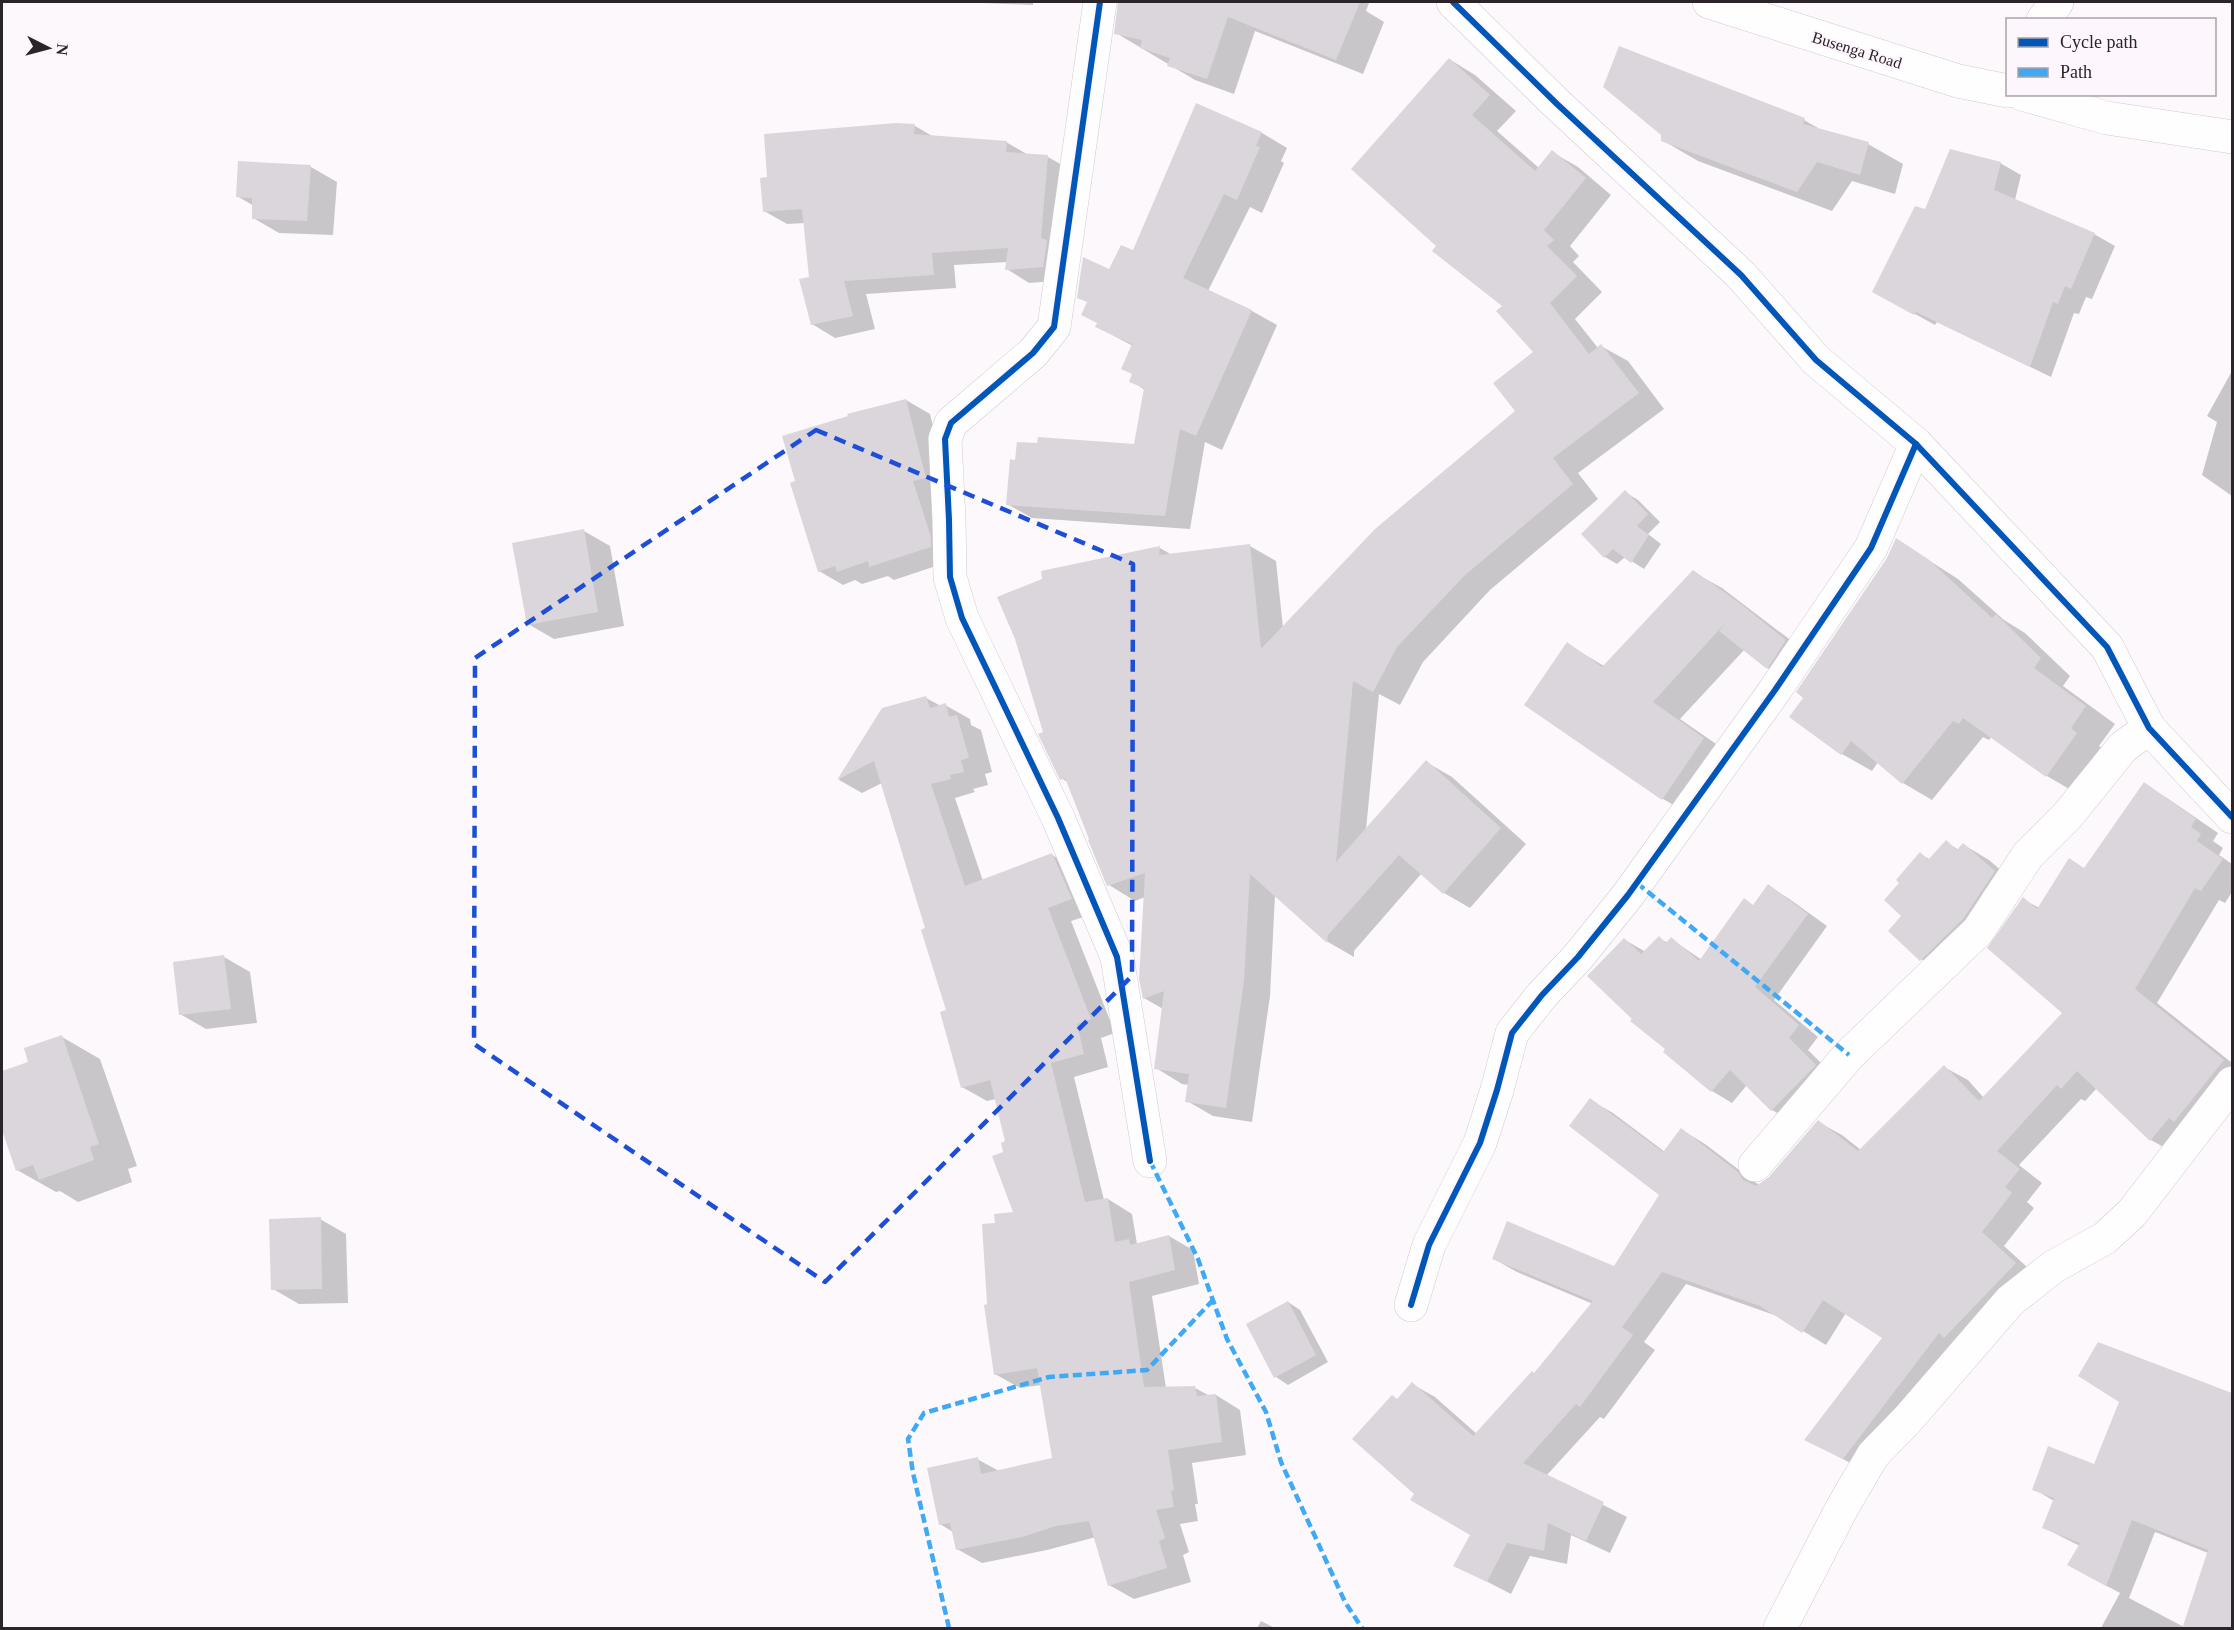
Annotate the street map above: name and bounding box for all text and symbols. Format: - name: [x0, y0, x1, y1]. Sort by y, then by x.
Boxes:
- north arrow: [18, 18, 78, 78]
- legend: [2006, 18, 2216, 96]
- street label: Busenga Road: [1810, 28, 1904, 73]
- text: Cycle path: [2060, 32, 2137, 52]
- text: N: [53, 43, 71, 57]
- text: Path: [2060, 62, 2092, 82]

